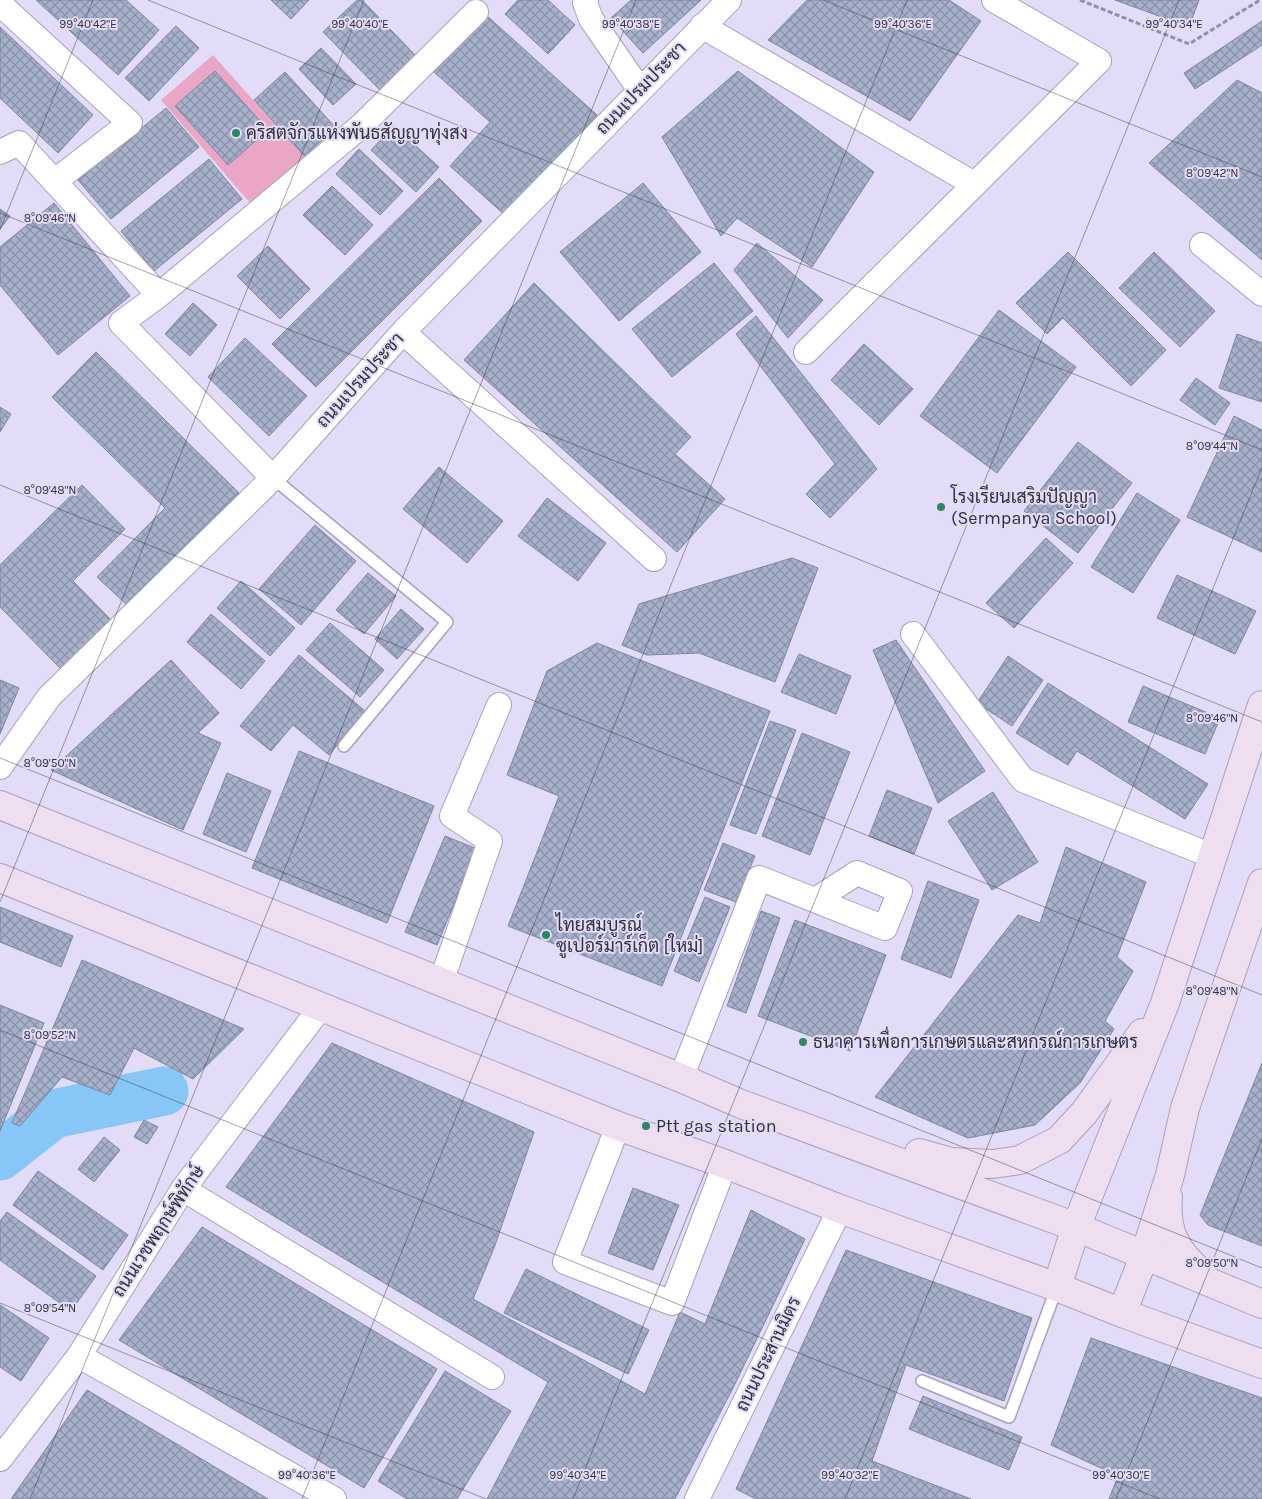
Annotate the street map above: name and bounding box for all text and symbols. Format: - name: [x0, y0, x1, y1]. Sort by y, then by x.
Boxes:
- text: 99°40'42"E: [59, 17, 117, 31]
- text: 99°40'40"E: [331, 17, 389, 31]
- text: 99°40'38"E: [602, 17, 660, 31]
- text: 99°40'36"E: [874, 17, 932, 31]
- text: 99°40'34"E: [1145, 17, 1203, 31]
- street label: ถนนเปรมประชา: [591, 37, 691, 139]
- place label: คริสตจักรแห่งพันธสัญญาทุ่งสง: [246, 121, 468, 145]
- marker: คริสตจักรแห่งพันธสัญญาทุ่งสง: [230, 127, 242, 139]
- text: 8°09'42"N: [1186, 166, 1238, 180]
- text: 8°09'46"N: [24, 211, 76, 225]
- street label: ถนนเปรมประชา: [312, 328, 408, 432]
- text: 8°09'44"N: [1186, 439, 1238, 453]
- text: 8°09'48"N: [23, 483, 77, 497]
- place label: โรงเรียนเสริมปัญญา (Sermpanya School): [950, 484, 1117, 529]
- marker: โรงเรียนเสริมปัญญา (Sermpanya School): [935, 501, 947, 513]
- text: 8°09'46"N: [1186, 711, 1238, 725]
- text: 8°09'50"N: [24, 756, 76, 770]
- place label: ไทยสมบูรณ์ ซูเปอร์มาร์เก็ต [ใหม่]: [554, 912, 703, 959]
- marker: ไทยสมบูรณ์ ซูเปอร์มาร์เก็ต [ใหม่]: [540, 929, 552, 941]
- text: 8°09'48"N: [1185, 984, 1239, 998]
- place label: ธนาคารเพื่อการเกษตรและสหกรณ์การเกษตร: [813, 1026, 1138, 1053]
- text: 8°09'52"N: [24, 1028, 76, 1042]
- marker: ธนาคารเพื่อการเกษตรและสหกรณ์การเกษตร: [797, 1036, 809, 1048]
- place label: Ptt gas station: [656, 1115, 777, 1137]
- marker: Ptt gas station: [640, 1120, 652, 1132]
- street label: ถนนเวชพฤกษ์พิทักษ์: [106, 1159, 209, 1301]
- text: 8°09'50"N: [1186, 1256, 1238, 1270]
- street label: ถนนประสานมิตร: [731, 1293, 805, 1415]
- text: 8°09'54"N: [24, 1301, 76, 1315]
- text: 99°40'36"E: [278, 1468, 336, 1482]
- text: 99°40'34"E: [549, 1468, 607, 1482]
- text: 99°40'32"E: [821, 1468, 879, 1482]
- text: 99°40'30"E: [1092, 1468, 1150, 1482]

